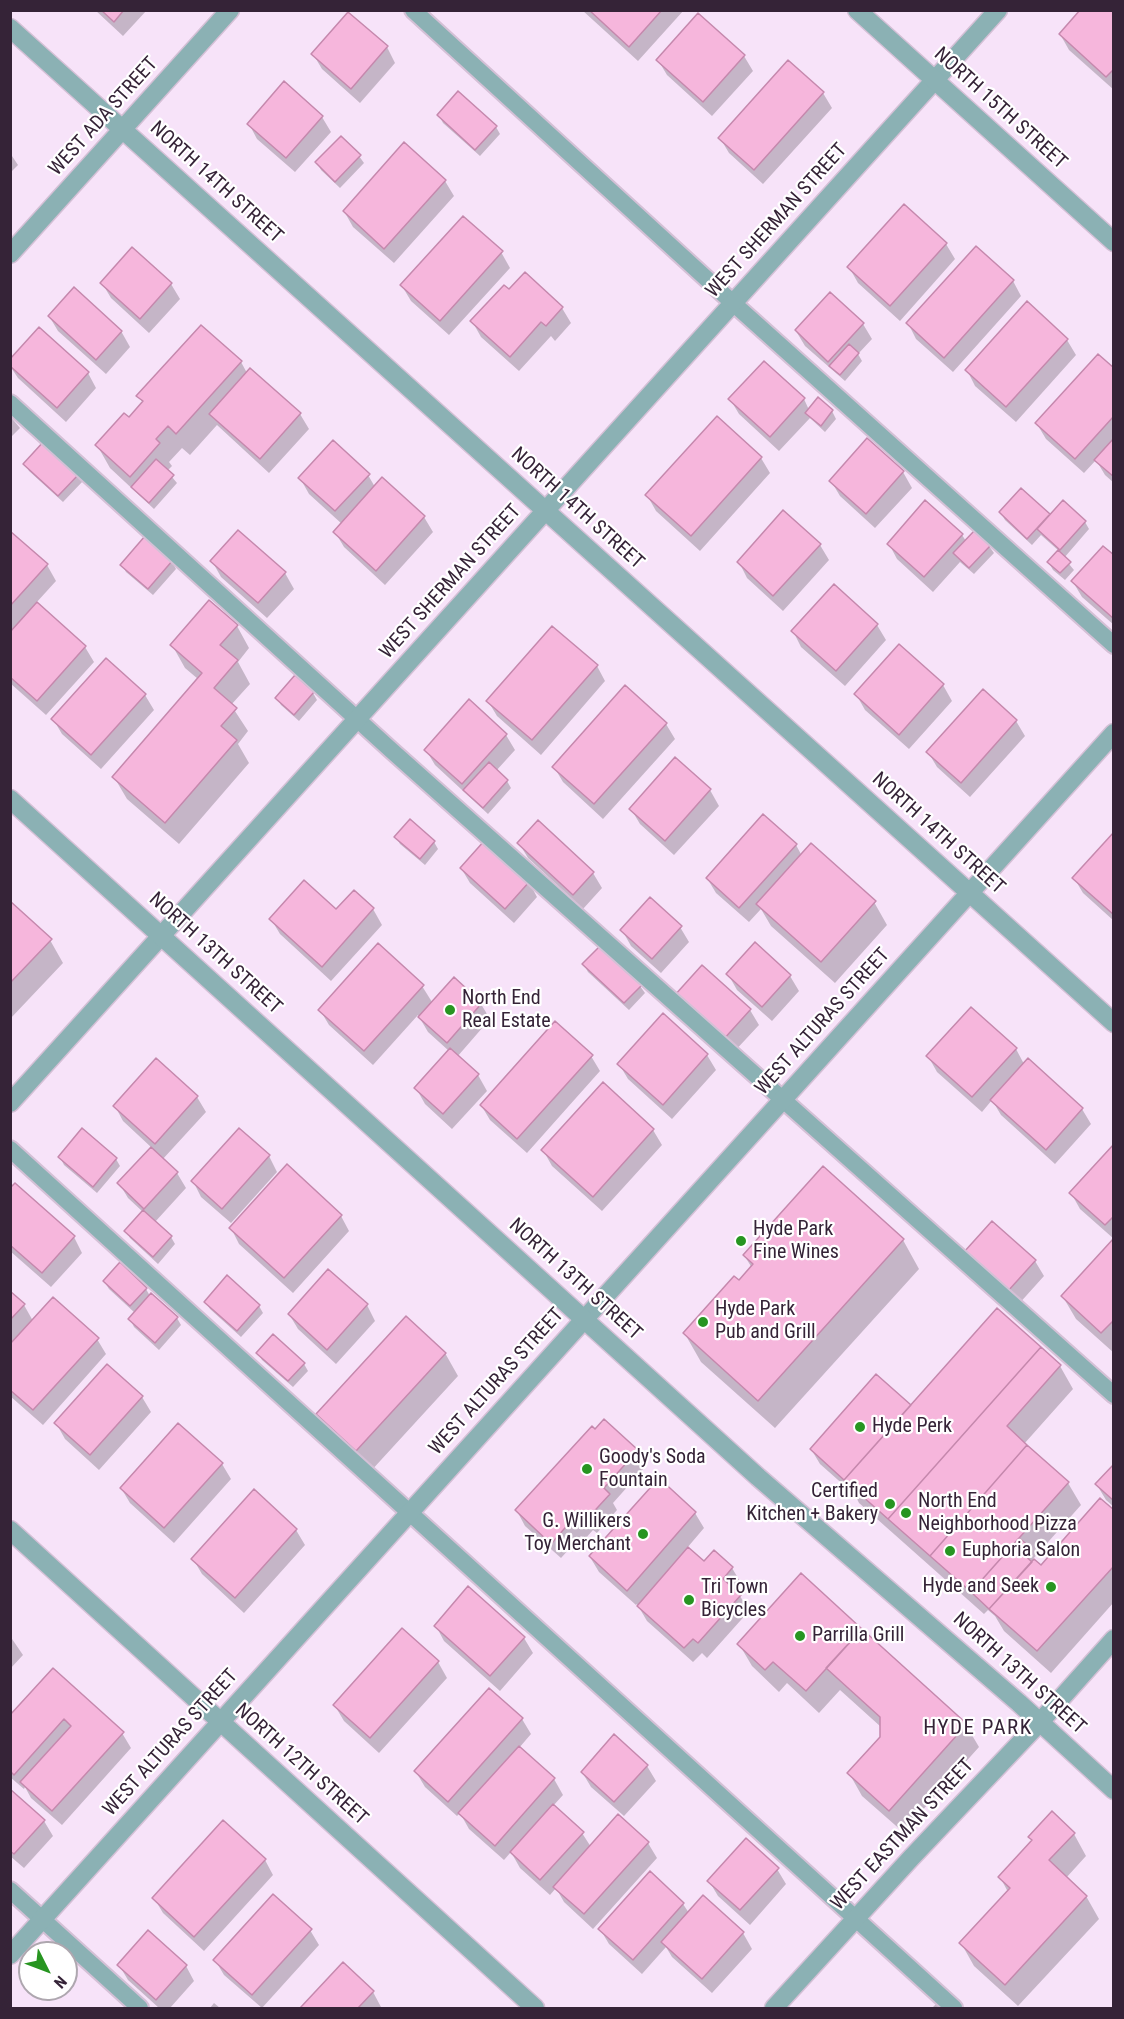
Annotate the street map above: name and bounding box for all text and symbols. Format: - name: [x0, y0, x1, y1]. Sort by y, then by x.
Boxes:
- street label: NORTH 15TH STREET: [929, 43, 1071, 175]
- street label: WEST ADA STREET: [44, 53, 164, 181]
- street label: NORTH 14TH STREET: [145, 117, 287, 249]
- street label: WEST SHERMAN STREET: [701, 139, 853, 303]
- street label: NORTH 14TH STREET: [506, 443, 648, 575]
- street label: WEST SHERMAN STREET: [375, 500, 527, 664]
- street label: NORTH 14TH STREET: [867, 768, 1009, 900]
- street label: NORTH 13TH STREET: [144, 888, 286, 1020]
- street label: WEST ALTURAS STREET: [751, 944, 895, 1100]
- place label: North End Real Estate: [462, 987, 551, 1034]
- marker: North End Real Estate: [443, 1003, 457, 1017]
- street label: NORTH 13TH STREET: [504, 1214, 646, 1346]
- place label: Hyde Park Fine Wines: [753, 1218, 839, 1265]
- marker: Hyde Park Fine Wines: [734, 1234, 748, 1248]
- place label: Hyde Park Pub and Grill: [715, 1298, 816, 1345]
- street label: WEST ALTURAS STREET: [425, 1304, 569, 1460]
- marker: Hyde Park Pub and Grill: [696, 1315, 710, 1329]
- place label: Hyde Perk: [872, 1415, 952, 1439]
- marker: Hyde Perk: [853, 1420, 867, 1434]
- place label: Goody's Soda Fountain: [599, 1446, 706, 1493]
- marker: Goody's Soda Fountain: [580, 1462, 594, 1476]
- place label: Certified Kitchen + Bakery: [746, 1480, 878, 1527]
- place label: North End Neighborhood Pizza: [918, 1490, 1077, 1537]
- marker: Certified Kitchen + Bakery: [883, 1497, 897, 1511]
- marker: North End Neighborhood Pizza: [899, 1506, 913, 1520]
- place label: G. Willikers Toy Merchant: [524, 1510, 631, 1557]
- marker: G. Willikers Toy Merchant: [636, 1527, 650, 1541]
- place label: Euphoria Salon: [962, 1539, 1080, 1563]
- marker: Euphoria Salon: [943, 1544, 957, 1558]
- place label: Hyde and Seek: [923, 1575, 1039, 1599]
- place label: Tri Town Bicycles: [701, 1576, 768, 1623]
- marker: Hyde and Seek: [1044, 1580, 1058, 1594]
- marker: Tri Town Bicycles: [682, 1593, 696, 1607]
- street label: NORTH 13TH STREET: [948, 1608, 1090, 1740]
- place label: Parrilla Grill: [812, 1624, 904, 1648]
- marker: Parrilla Grill: [793, 1629, 807, 1643]
- street label: WEST ALTURAS STREET: [99, 1665, 243, 1821]
- street label: NORTH 12TH STREET: [230, 1699, 372, 1831]
- district label: HYDE PARK: [923, 1716, 1033, 1742]
- street label: WEST EASTMAN STREET: [827, 1754, 979, 1916]
- north arrow: [18, 1941, 78, 2001]
- text: N: [50, 1972, 71, 1992]

